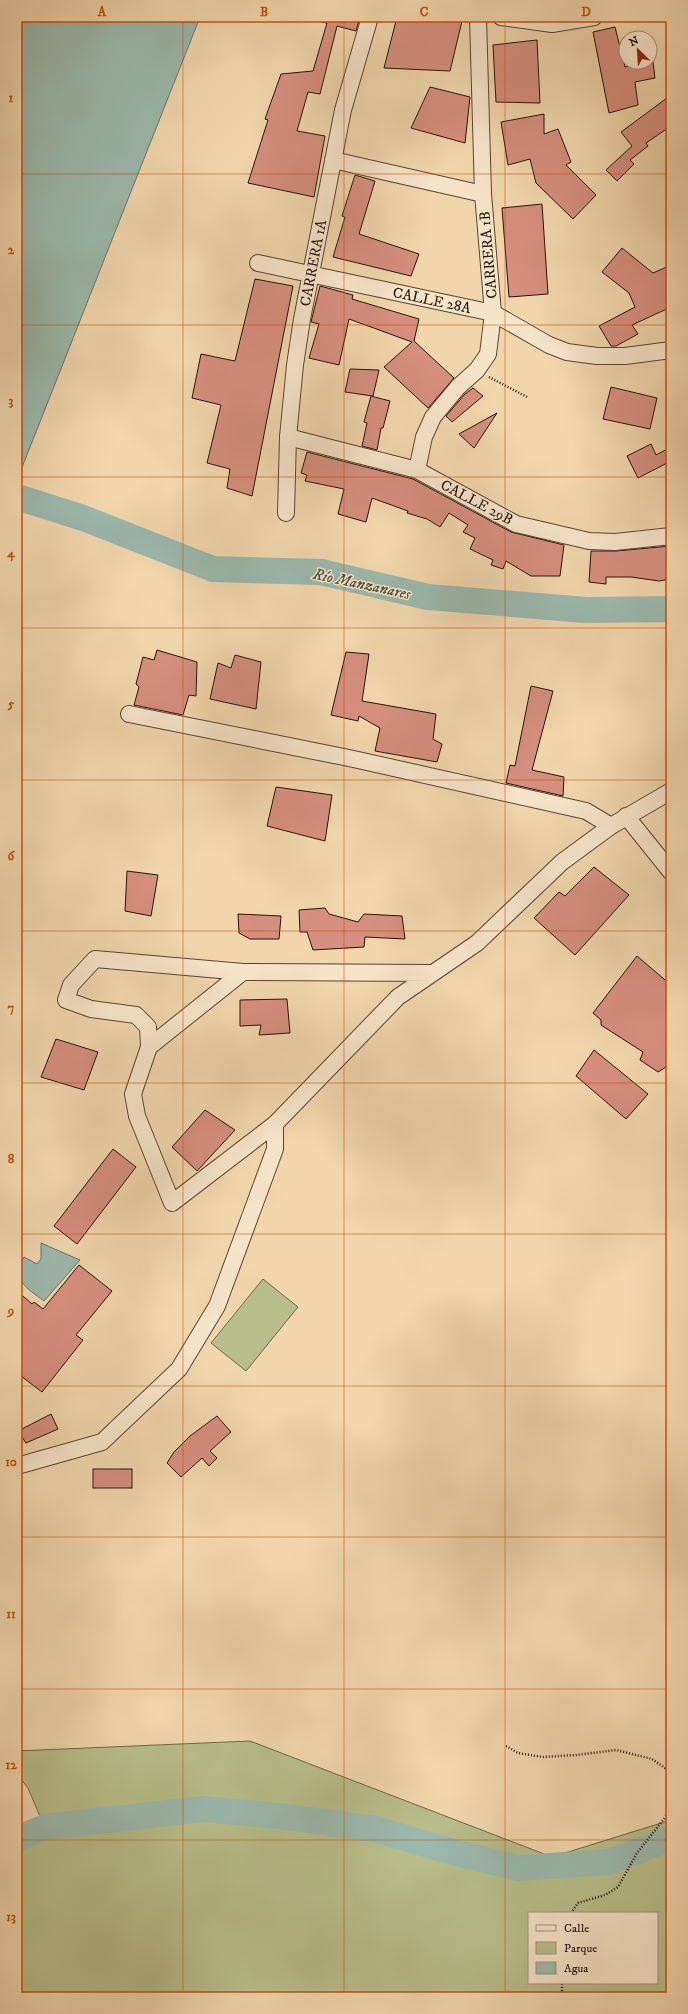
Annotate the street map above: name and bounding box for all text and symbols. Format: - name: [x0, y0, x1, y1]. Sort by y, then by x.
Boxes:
- text: A: [97, 4, 107, 20]
- text: B: [260, 4, 268, 20]
- text: C: [420, 4, 429, 20]
- text: D: [581, 4, 591, 20]
- north arrow: [618, 30, 658, 70]
- text: N: [627, 34, 641, 50]
- text: 1: [9, 90, 14, 106]
- street label: CARRERA 1B: [475, 210, 502, 300]
- street label: CARRERA 1A: [296, 218, 331, 308]
- text: 2: [8, 242, 15, 258]
- street label: CALLE 28A: [391, 283, 473, 318]
- text: 3: [9, 393, 14, 409]
- street label: CALLE 29B: [437, 475, 516, 529]
- text: 4: [6, 545, 15, 562]
- water label: Río Manzanares: [310, 564, 414, 604]
- text: 5: [7, 696, 15, 712]
- text: 6: [8, 848, 16, 864]
- text: 7: [8, 1000, 15, 1016]
- text: 8: [8, 1151, 15, 1167]
- text: 9: [7, 1303, 14, 1319]
- text: 10: [5, 1454, 17, 1470]
- text: 11: [6, 1606, 16, 1622]
- text: 12: [5, 1757, 17, 1773]
- text: 13: [6, 1909, 16, 1925]
- legend: [528, 1912, 658, 1984]
- text: Calle: [564, 1921, 589, 1936]
- text: Parque: [564, 1941, 597, 1956]
- text: Agua: [564, 1961, 589, 1976]

